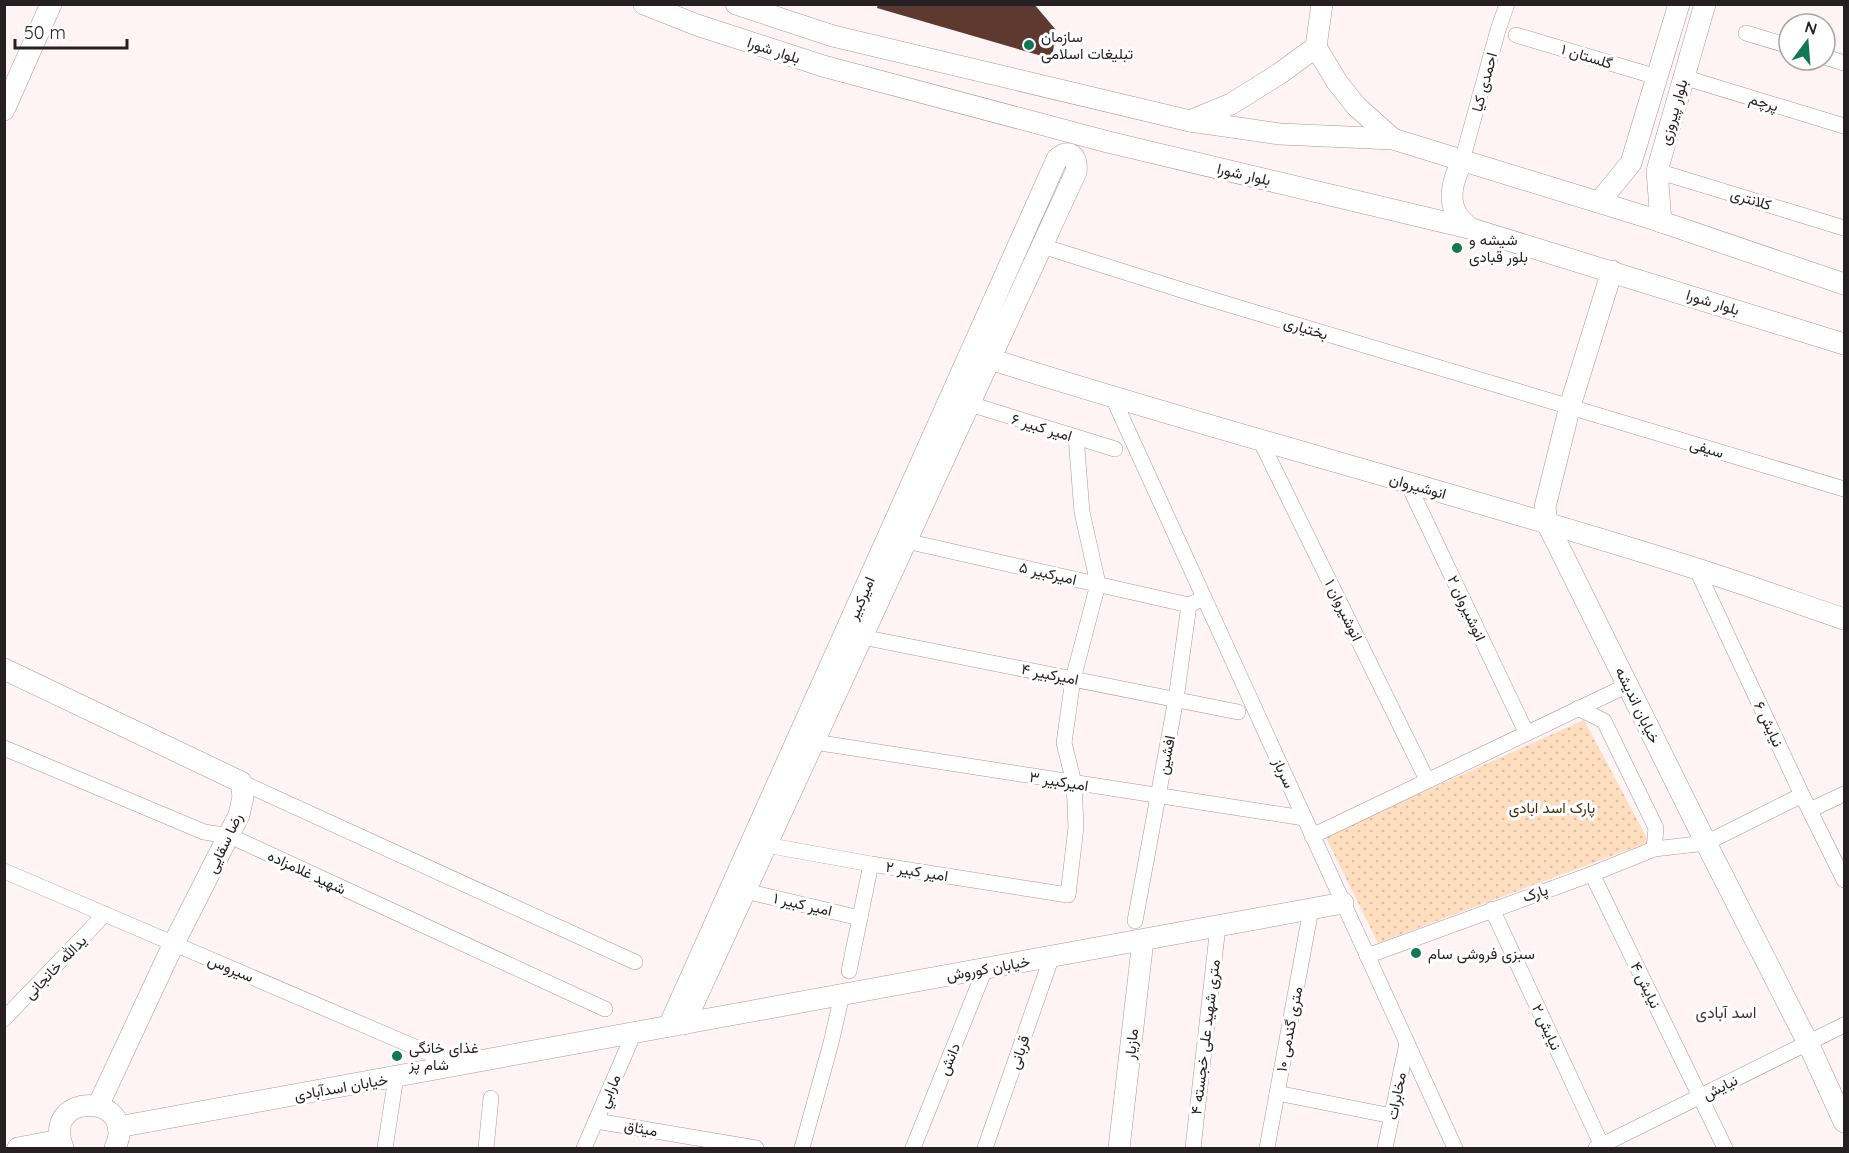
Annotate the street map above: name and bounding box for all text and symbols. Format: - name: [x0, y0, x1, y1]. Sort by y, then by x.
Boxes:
- scale bar: [15, 12, 128, 50]
- north arrow: [1777, 12, 1837, 72]
- text: N: [1803, 16, 1820, 39]
- text: 50 m: [24, 21, 66, 44]
- place label: سازمان تبلیغات اسلامی: [1041, 27, 1134, 64]
- street label: بلوار شورا: [745, 33, 803, 67]
- marker: سازمان تبلیغات اسلامی: [1022, 38, 1036, 52]
- street label: گلستان ۱: [1559, 39, 1615, 73]
- street label: احمدی کیا: [1467, 50, 1502, 114]
- street label: بلوار پیروزی: [1655, 77, 1692, 147]
- street label: پرچم: [1747, 89, 1781, 116]
- street label: بلوار شورا: [1215, 159, 1273, 189]
- street label: کلانتری: [1728, 184, 1774, 215]
- place label: شیشه و بلور قبادی: [1469, 230, 1528, 267]
- marker: شیشه و بلور قبادی: [1450, 241, 1464, 255]
- street label: بلوار شورا: [1684, 285, 1742, 319]
- street label: بختیاری: [1281, 312, 1330, 345]
- street label: امیر کبیر ۶: [1009, 409, 1075, 445]
- street label: سیفی: [1687, 434, 1726, 463]
- street label: انوشیروان: [1387, 469, 1449, 503]
- street label: امیرکبیر ۵: [1017, 557, 1079, 589]
- street label: انوشیروان ۲: [1444, 572, 1490, 644]
- street label: امیرکبیر: [843, 573, 879, 624]
- street label: انوشیروان ۱: [1321, 576, 1367, 644]
- street label: امیرکبیر ۴: [1020, 659, 1080, 689]
- street label: خیابان اندیشه: [1611, 664, 1665, 746]
- street label: نیایش ۶: [1749, 698, 1788, 750]
- street label: افشین: [1153, 734, 1180, 777]
- street label: سرباز: [1269, 754, 1299, 791]
- street label: امیرکبیر ۳: [1028, 767, 1090, 795]
- park label: پارک اسد ابادی: [1509, 798, 1595, 818]
- street label: رضا سقایی: [202, 810, 247, 877]
- street label: شهید غلامزاده: [265, 846, 349, 898]
- street label: امیر کبیر ۲: [884, 857, 950, 885]
- street label: پارک: [1520, 880, 1550, 907]
- street label: امیر کبیر ۱: [772, 888, 834, 920]
- street label: یدالله خانجانی: [20, 931, 91, 1004]
- place label: سبزی فروشی سام: [1428, 944, 1535, 964]
- marker: سبزی فروشی سام: [1409, 946, 1423, 960]
- street label: سیروس: [205, 950, 257, 987]
- street label: خیابان کوروش: [945, 951, 1032, 986]
- street label: ۴ متری شهید علی خجسته: [1186, 958, 1225, 1116]
- street label: نیایش ۴: [1626, 959, 1665, 1012]
- street label: ۱۰ متری گندمی: [1271, 985, 1308, 1073]
- street label: نیایش ۲: [1527, 1001, 1566, 1054]
- district label: اسد آبادی: [1696, 1002, 1756, 1023]
- street label: مازیار: [1120, 1028, 1142, 1061]
- street label: قربانی: [1004, 1032, 1035, 1072]
- place label: غذای خانگی شام پز: [408, 1038, 479, 1075]
- street label: دانش: [934, 1040, 965, 1078]
- marker: غذای خانگی شام پز: [390, 1049, 404, 1063]
- street label: خیابان اسدآبادی: [293, 1069, 390, 1106]
- street label: نیایش: [1699, 1070, 1741, 1105]
- street label: مارابي: [593, 1071, 628, 1112]
- street label: مخابرات: [1382, 1071, 1410, 1121]
- street label: میثاق: [623, 1116, 659, 1140]

